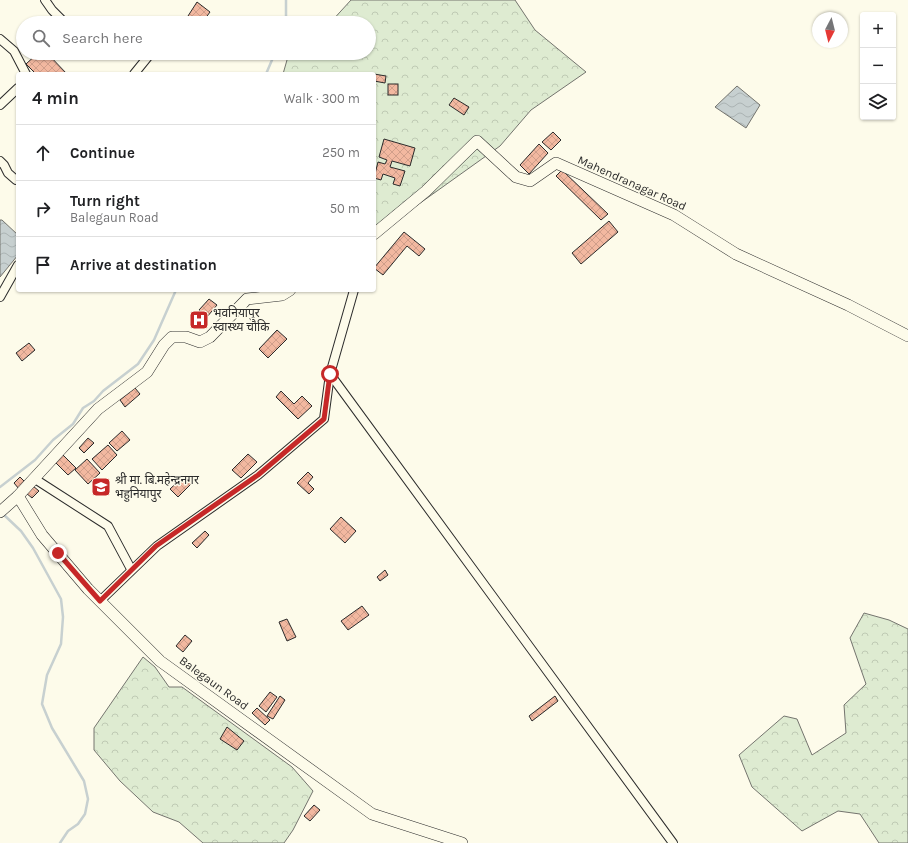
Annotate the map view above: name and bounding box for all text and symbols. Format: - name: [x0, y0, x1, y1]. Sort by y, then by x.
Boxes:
- north arrow: [812, 12, 848, 48]
- map controls: [860, 12, 896, 120]
- button: +: [860, 12, 896, 48]
- search box: [16, 16, 376, 60]
- icon: search: [30, 27, 52, 49]
- text: Search here: [62, 29, 143, 47]
- button: −: [860, 48, 896, 84]
- button: layers: [860, 84, 896, 120]
- text: 4 min: [32, 88, 79, 108]
- text: Walk · 300 m: [284, 91, 360, 106]
- icon: ahead: [32, 142, 54, 164]
- text: Continue: [70, 144, 135, 162]
- text: 250 m: [322, 145, 360, 160]
- street label: Mahendranagar Road: [575, 153, 689, 213]
- text: Turn right: [70, 192, 140, 210]
- icon: right: [32, 198, 54, 220]
- text: 50 m: [330, 201, 360, 216]
- text: Balegaun Road: [70, 210, 159, 225]
- icon: arrive: [32, 254, 54, 276]
- text: Arrive at destination: [70, 256, 217, 274]
- place label: भवनियापुर स्वास्थ्य चाैकि: [213, 305, 270, 334]
- hospital icon: भवनियापुर स्वास्थ्य चाैकि: [188, 309, 210, 331]
- route start: [321, 365, 339, 383]
- place label: श्री मा. बि.महेन्द्रनगर भहुनियापुर: [115, 472, 200, 502]
- school or university icon: श्री मा. बि.महेन्द्रनगर भहुनियापुर: [90, 476, 112, 498]
- route end: [49, 544, 67, 562]
- street label: Balegaun Road: [177, 653, 251, 713]

